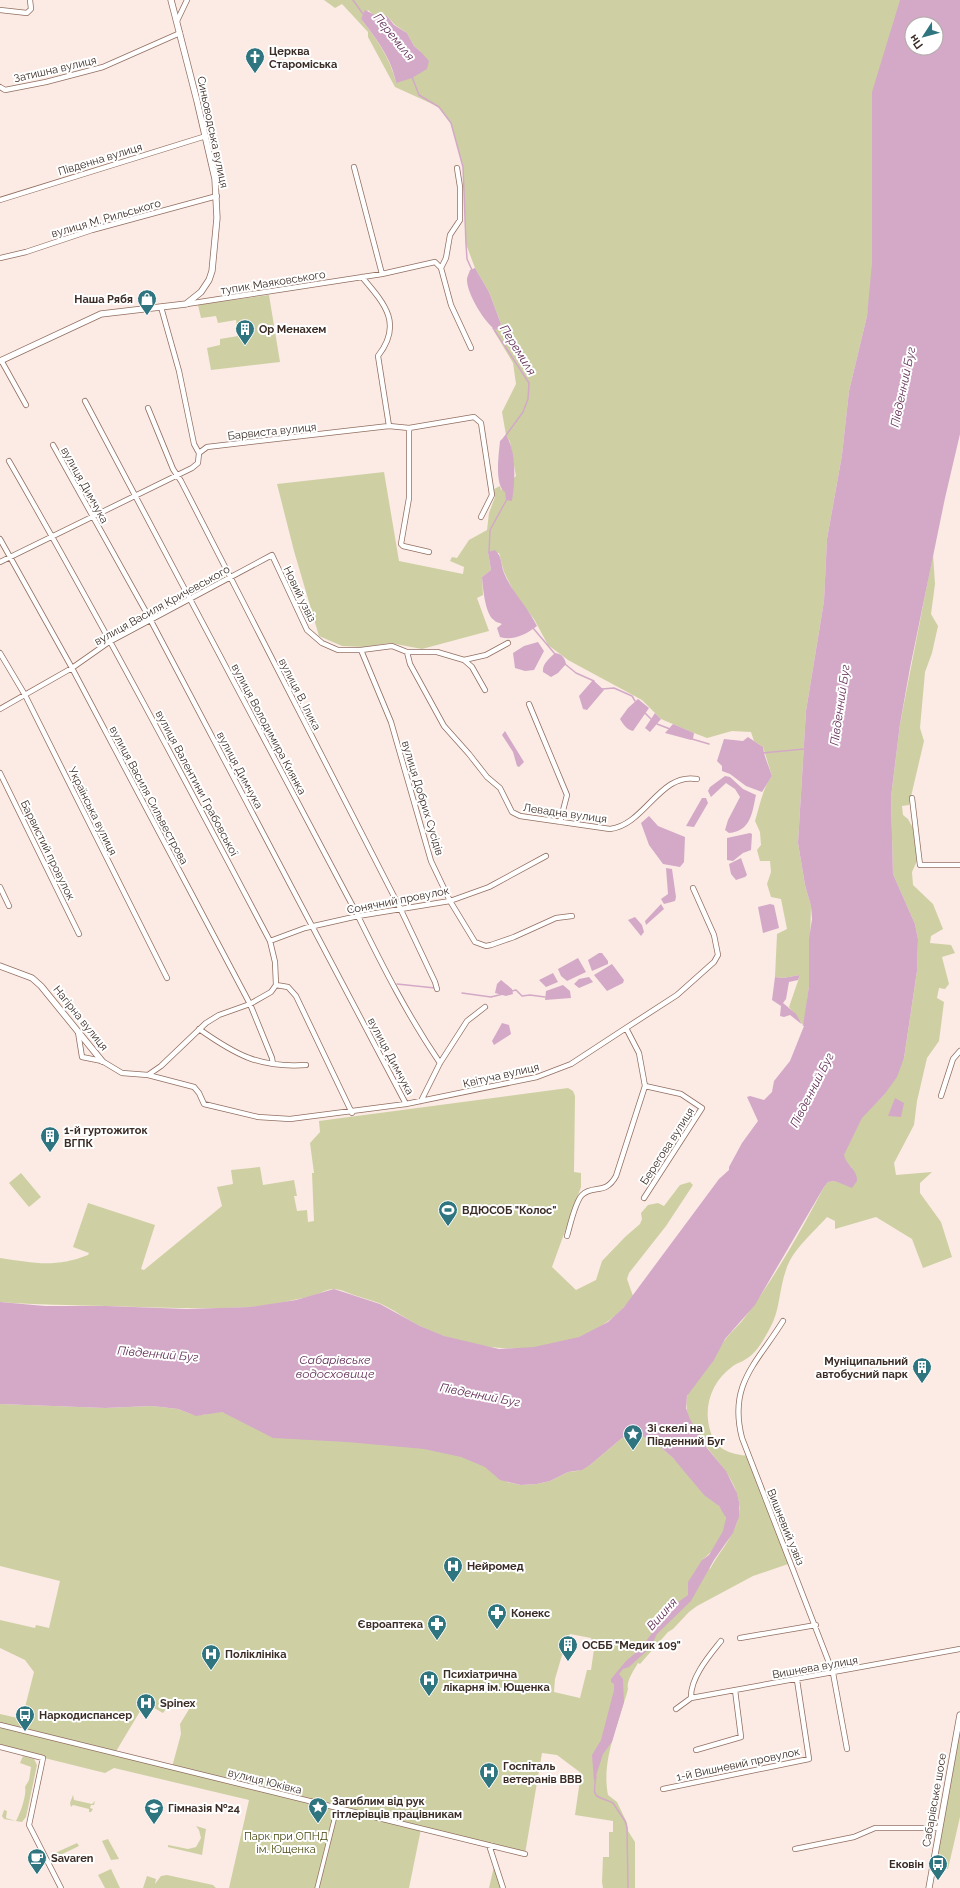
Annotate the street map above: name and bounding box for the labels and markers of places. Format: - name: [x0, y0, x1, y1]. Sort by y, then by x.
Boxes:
- place label: Церква Староміська: [269, 45, 337, 71]
- church icon: Церква Староміська: [244, 46, 266, 74]
- shop icon: Наша Рябя: [136, 288, 158, 316]
- place label: Наша Рябя: [74, 293, 133, 306]
- building icon: Ор Менахем: [234, 318, 256, 346]
- place label: Ор Менахем: [259, 323, 326, 336]
- place label: 1-й гуртожиток ВГПК: [64, 1124, 148, 1150]
- building icon: 1-й гуртожиток ВГПК: [39, 1125, 61, 1153]
- sports icon: ВДЮСОБ "Колос": [437, 1199, 459, 1227]
- place label: ВДЮСОБ "Колос": [462, 1204, 557, 1217]
- place label: Муніципальний автобусний парк: [816, 1355, 909, 1381]
- building icon: Муніципальний автобусний парк: [911, 1356, 933, 1384]
- place label: Зі скелі на Південний Буг: [647, 1422, 725, 1448]
- place icon: Зі скелі на Південний Буг: [622, 1423, 644, 1451]
- hospital icon: Нейромед: [442, 1555, 464, 1583]
- place label: Нейромед: [467, 1560, 524, 1573]
- pharmacy icon: Конекс: [486, 1602, 508, 1630]
- place label: Конекс: [511, 1607, 550, 1620]
- pharmacy icon: Євроаптека: [426, 1613, 448, 1641]
- place label: Євроаптека: [358, 1618, 423, 1631]
- building icon: ОСББ "Медик 109": [557, 1634, 579, 1662]
- place label: ОСББ "Медик 109": [582, 1639, 681, 1652]
- hospital icon: Поліклініка: [200, 1643, 222, 1671]
- place label: Поліклініка: [225, 1648, 287, 1661]
- place label: Психіатрична лікарня ім. Ющенка: [443, 1668, 550, 1694]
- hospital icon: Психіатрична лікарня ім. Ющенка: [418, 1669, 440, 1697]
- hospital icon: Spinex: [135, 1692, 157, 1720]
- place label: Spinex: [160, 1697, 195, 1710]
- bus stop icon: Наркодиспансер: [14, 1704, 36, 1732]
- place label: Наркодиспансер: [39, 1709, 132, 1722]
- place label: Госпіталь ветеранів ВВВ: [503, 1760, 582, 1786]
- hospital icon: Госпіталь ветеранів ВВВ: [478, 1761, 500, 1789]
- place label: Загиблим від рук гітлерівців працівникам: [332, 1795, 462, 1821]
- place icon: Загиблим від рук гітлерівців працівникам: [307, 1796, 329, 1824]
- school or university icon: Гімназія №24: [143, 1797, 165, 1825]
- place label: Гімназія №24: [168, 1802, 240, 1815]
- cafe icon: Savaren: [26, 1847, 48, 1875]
- place label: Savaren: [51, 1852, 94, 1865]
- bus stop icon: Ековін: [927, 1853, 949, 1881]
- place label: Ековін: [889, 1858, 924, 1871]

